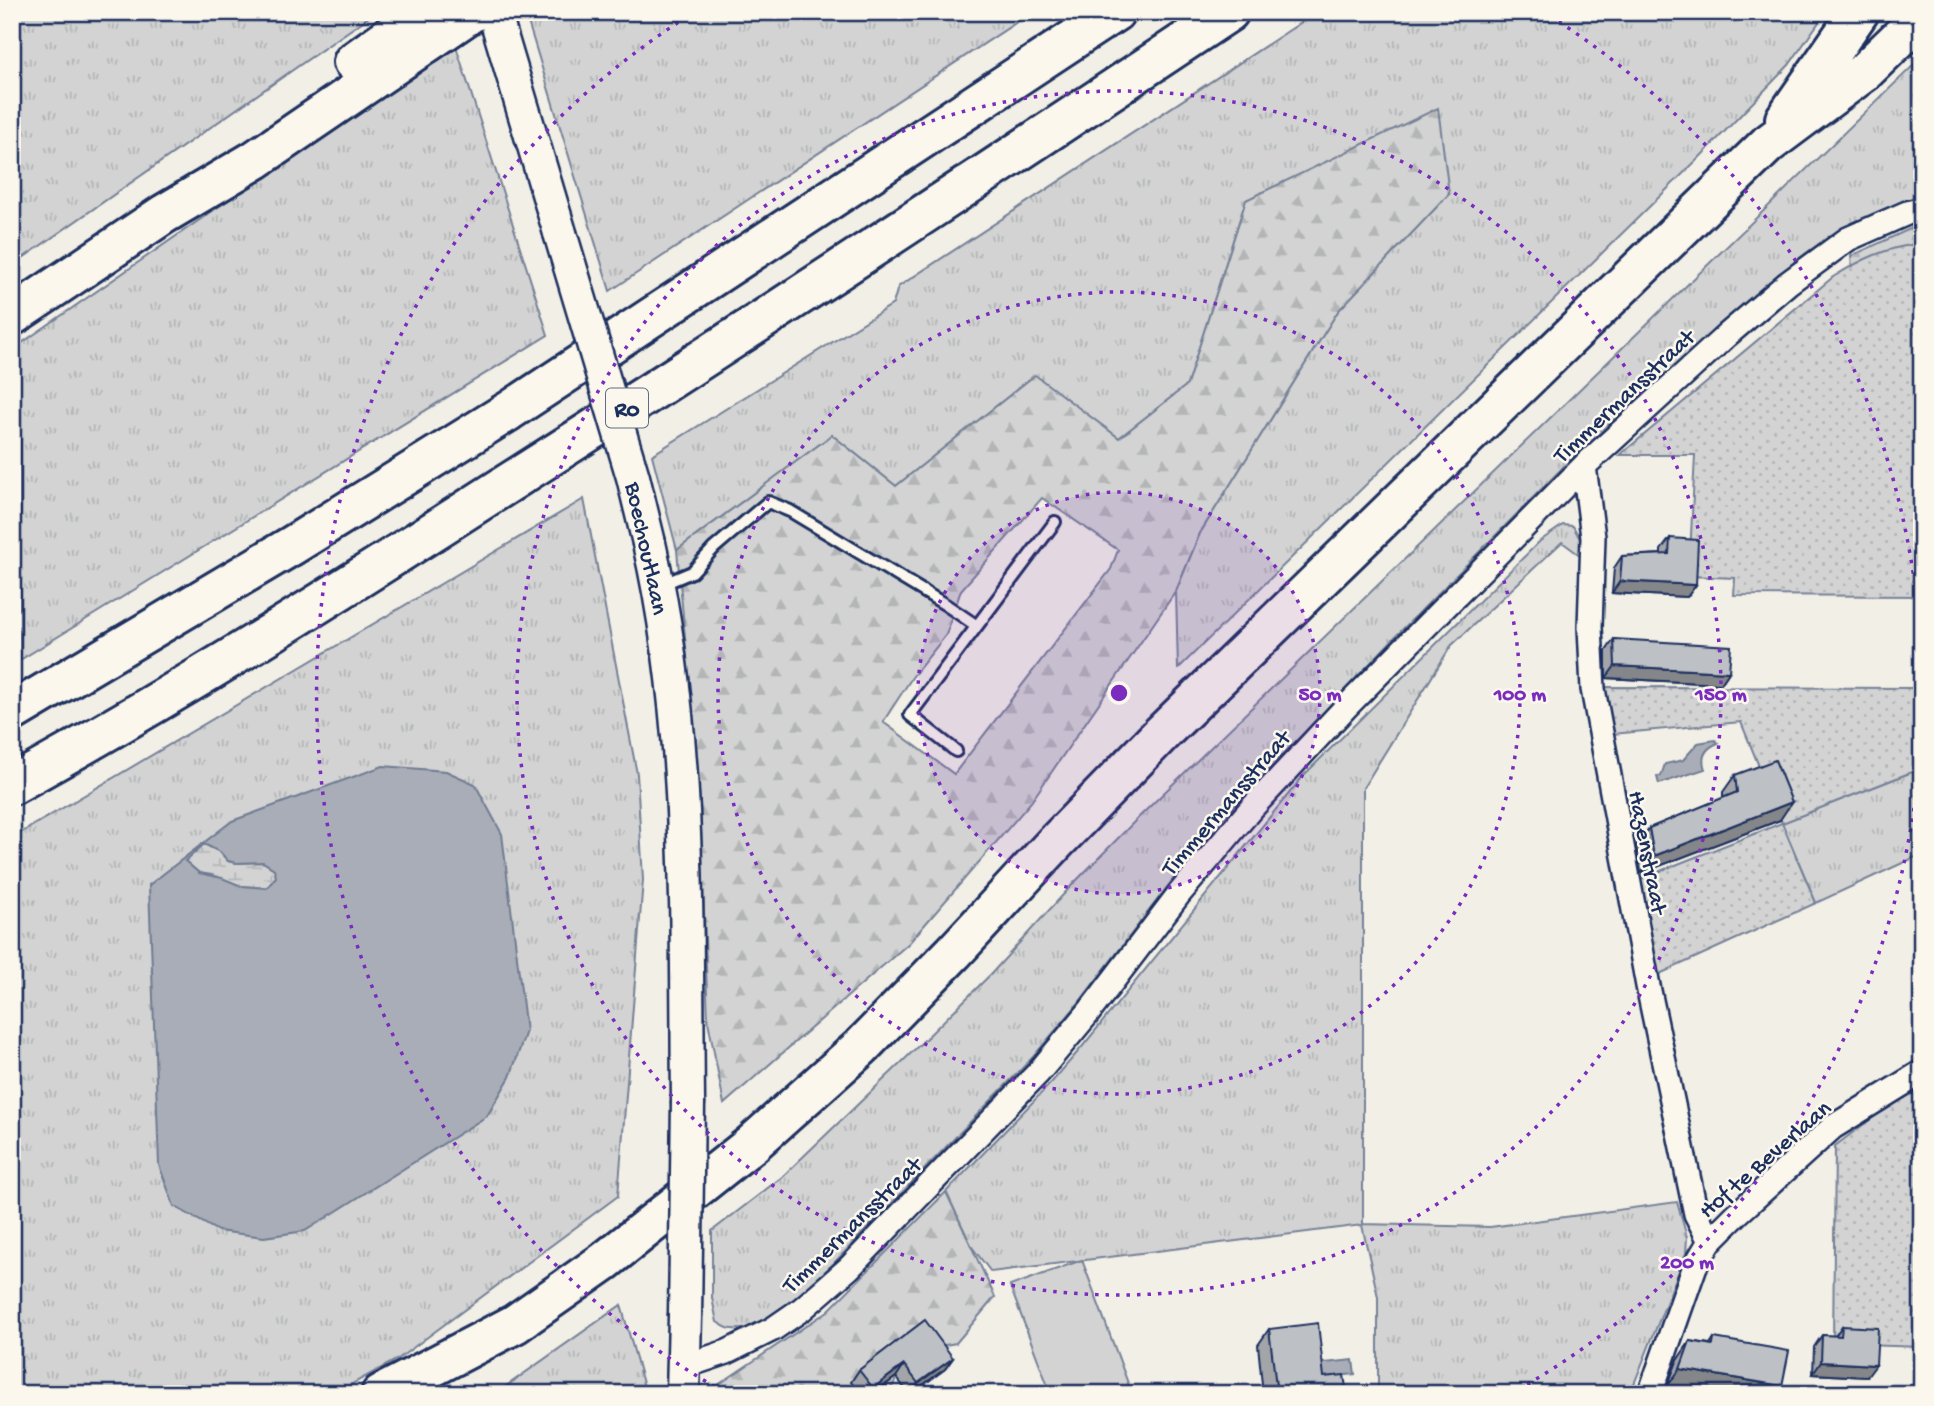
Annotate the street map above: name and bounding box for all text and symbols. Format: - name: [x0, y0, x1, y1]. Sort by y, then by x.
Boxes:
- street label: Timmermansstraat: [1547, 323, 1704, 472]
- road number: R0: [606, 388, 648, 428]
- street label: Boechoutlaan: [616, 479, 673, 618]
- centre of rings: [1107, 681, 1131, 705]
- text: 50 m: [1299, 684, 1342, 709]
- text: 100 m: [1493, 684, 1546, 709]
- text: 150 m: [1694, 684, 1747, 709]
- street label: Timmermansstraat: [1155, 724, 1300, 885]
- street label: Hazenstraat: [1619, 789, 1672, 919]
- street label: Hof te Beverlaan: [1694, 1095, 1839, 1226]
- street label: Timmermansstraat: [776, 1151, 931, 1302]
- text: 200 m: [1660, 1252, 1714, 1277]

